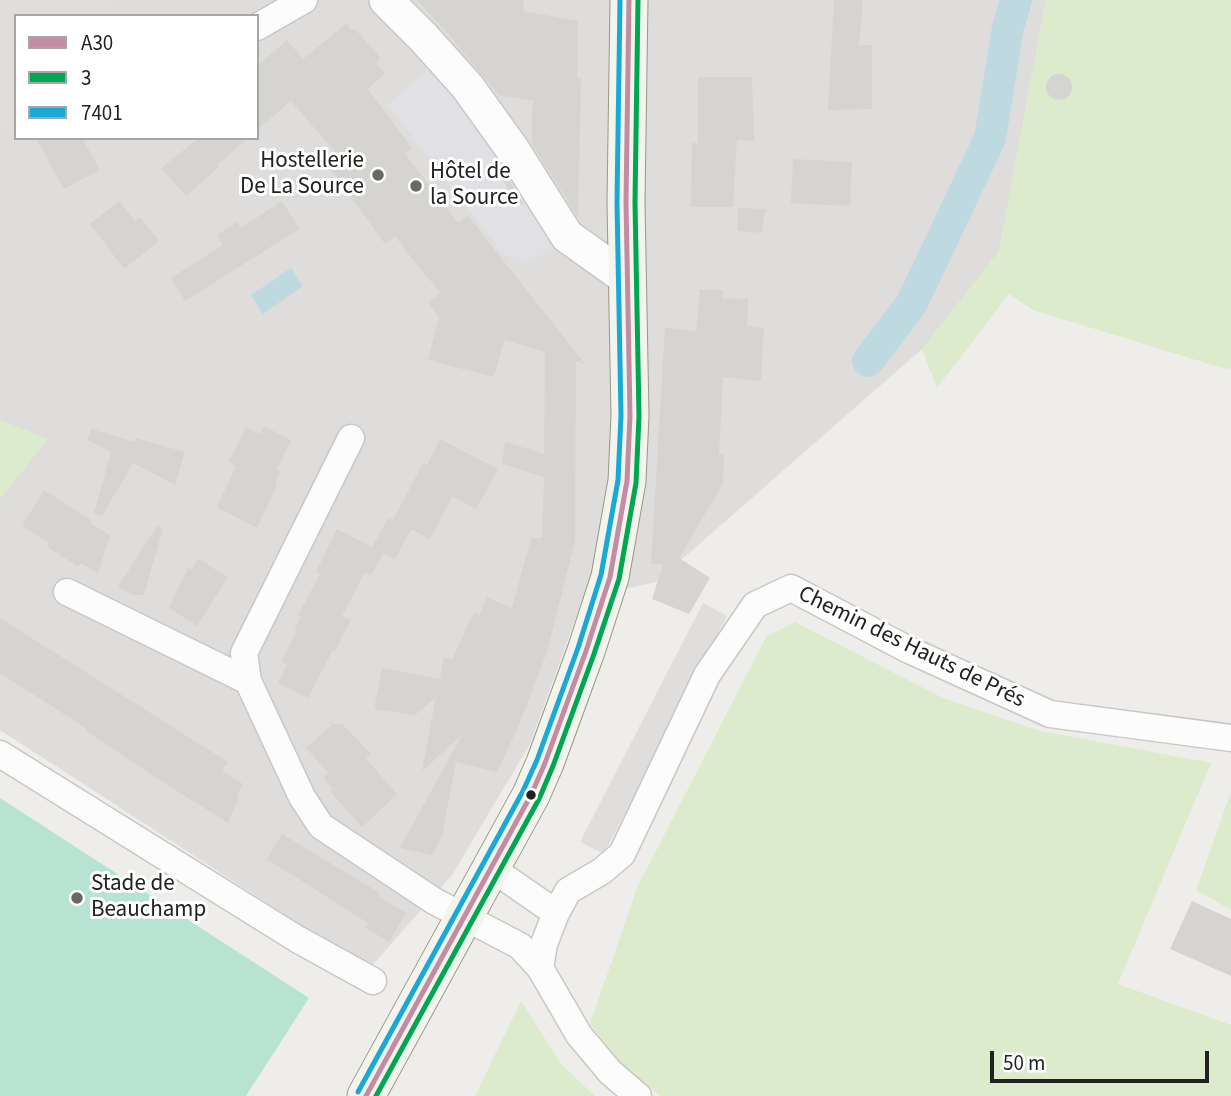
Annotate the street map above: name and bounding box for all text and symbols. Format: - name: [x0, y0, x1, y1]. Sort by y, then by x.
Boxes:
- legend: [14, 14, 259, 140]
- text: A30: [81, 28, 113, 58]
- text: 3: [81, 63, 91, 93]
- text: 7401: [81, 98, 123, 128]
- place label: Hostellerie De La Source: [240, 148, 364, 202]
- place label: Hôtel de la Source: [430, 159, 518, 213]
- marker: Hostellerie De La Source: [370, 167, 386, 183]
- marker: Hôtel de la Source: [408, 178, 424, 194]
- street label: Chemin des Hauts de Prés: [793, 581, 1029, 715]
- unlabelled marker: [524, 788, 538, 802]
- place label: Stade de Beauchamp: [91, 871, 206, 925]
- marker: Stade de Beauchamp: [69, 890, 85, 906]
- scale bar: [993, 1036, 1212, 1080]
- text: 50 m: [1003, 1048, 1045, 1078]

